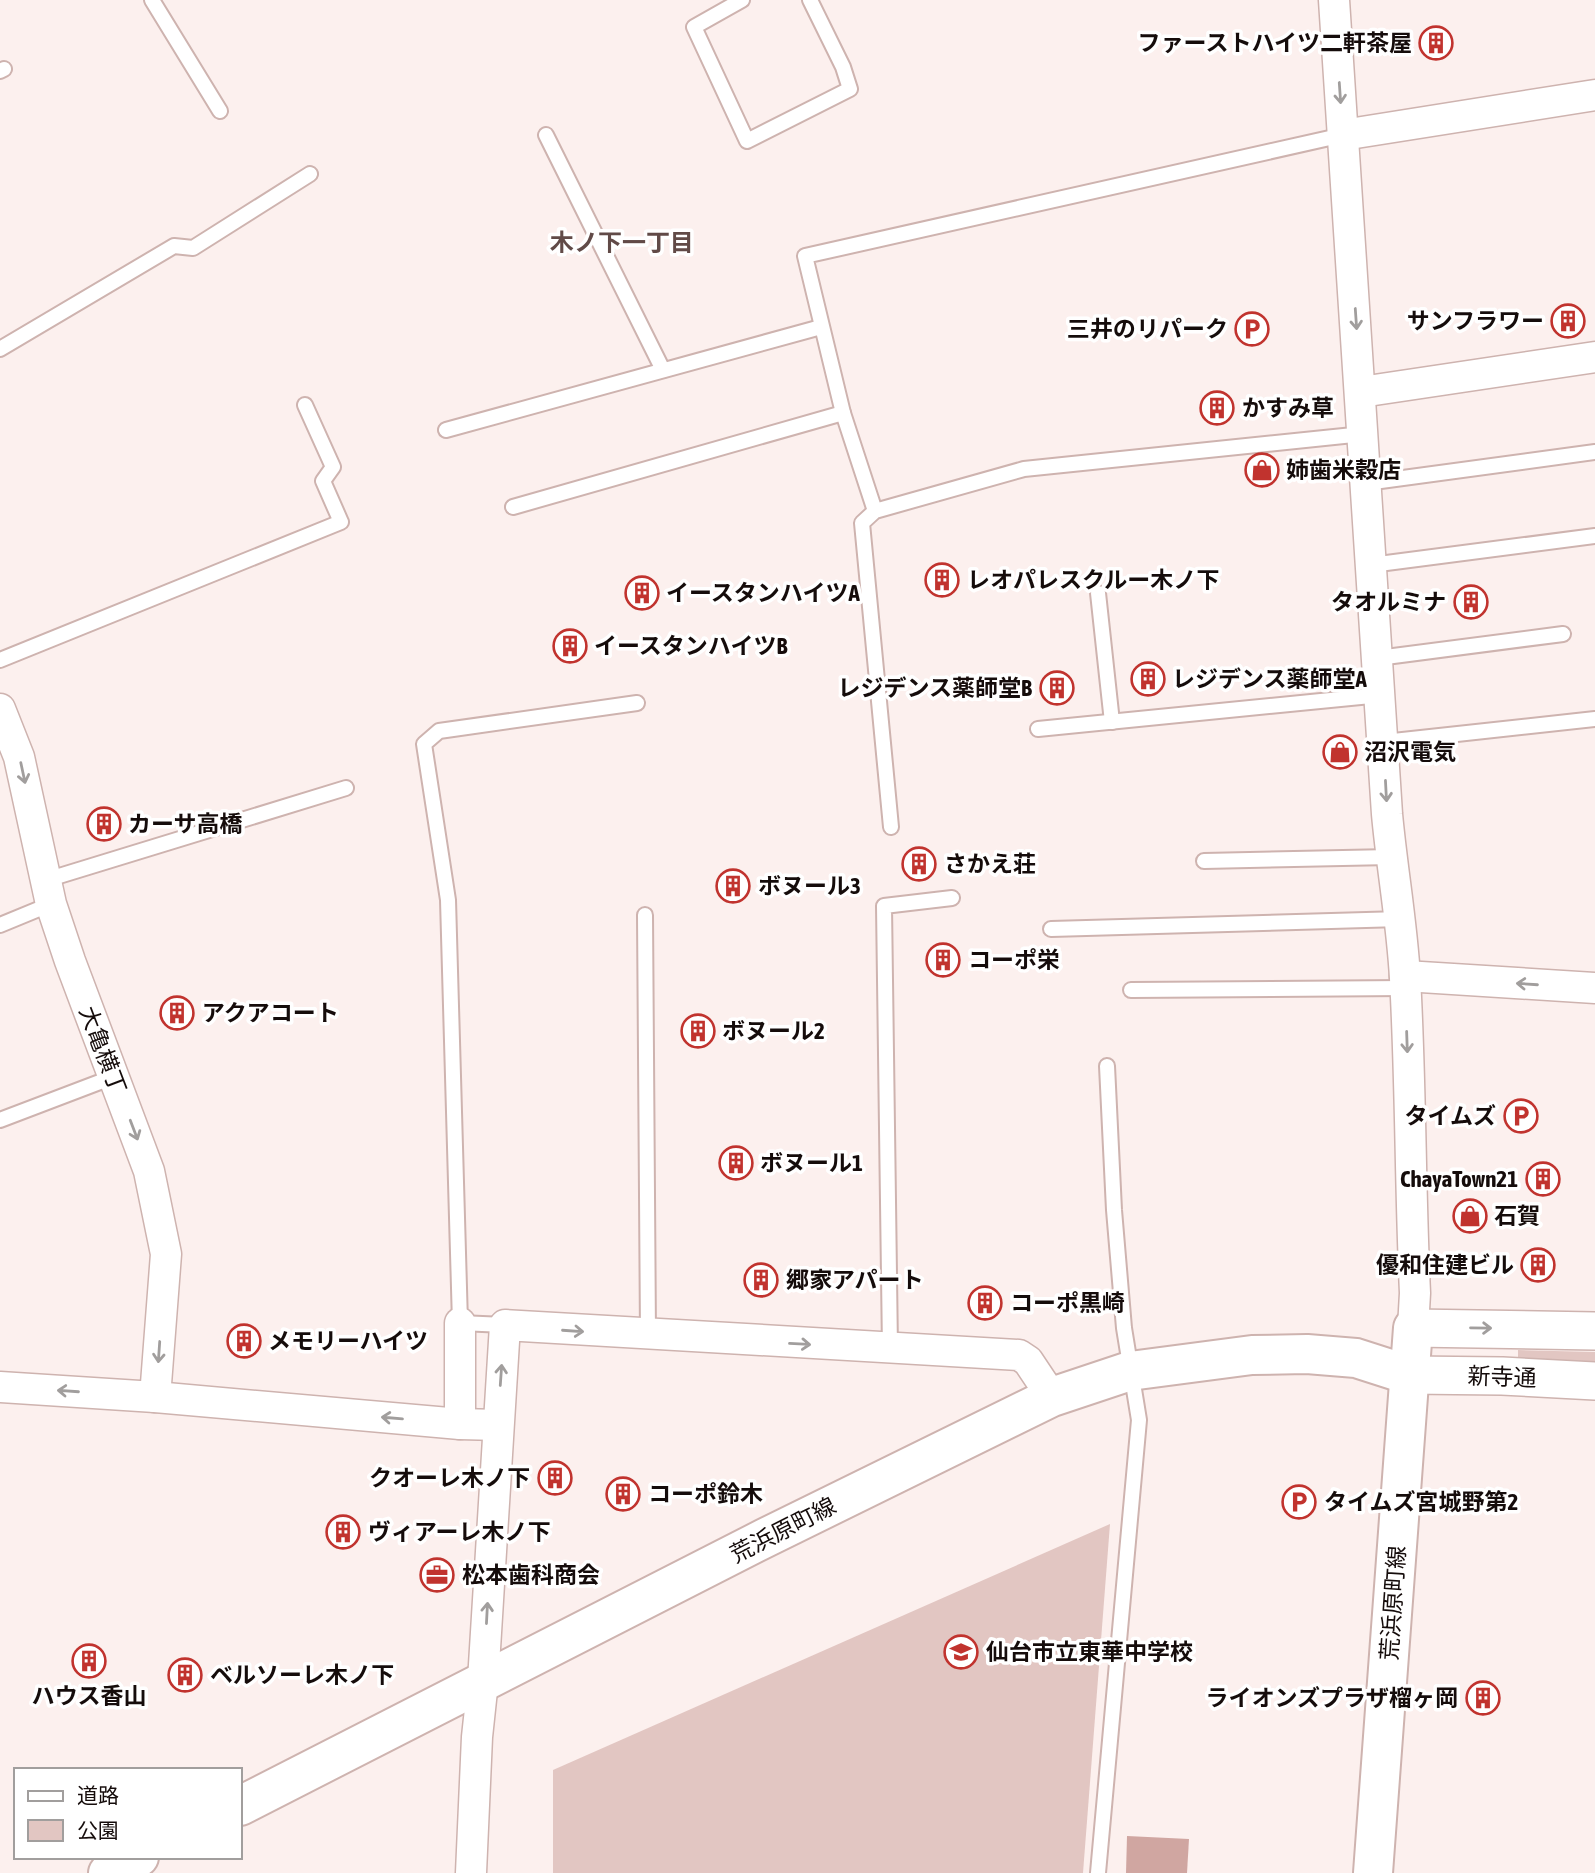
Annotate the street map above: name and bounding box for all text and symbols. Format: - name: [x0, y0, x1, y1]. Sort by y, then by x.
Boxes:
- building icon: ファーストハイツ二軒茶屋: [1417, 24, 1455, 62]
- place label: ファーストハイツ二軒茶屋: [1138, 30, 1412, 56]
- one-way arrow: [1334, 81, 1347, 103]
- district label: 木ノ下一丁目: [550, 229, 694, 256]
- building icon: サンフラワー: [1549, 302, 1587, 340]
- one-way arrow: [1350, 308, 1363, 330]
- place label: サンフラワー: [1407, 308, 1544, 334]
- parking icon: 三井のリパーク: [1233, 310, 1271, 348]
- place label: 三井のリパーク: [1067, 316, 1228, 342]
- building icon: かすみ草: [1198, 389, 1236, 427]
- place label: かすみ草: [1242, 395, 1334, 421]
- shop icon: 姉歯米穀店: [1243, 451, 1281, 489]
- place label: 姉歯米穀店: [1286, 457, 1401, 483]
- building icon: レオパレスクルー木ノ下: [923, 561, 961, 599]
- place label: レオパレスクルー木ノ下: [967, 567, 1219, 593]
- building icon: イースタンハイツA: [623, 574, 661, 612]
- place label: イースタンハイツA: [666, 580, 860, 606]
- building icon: タオルミナ: [1452, 583, 1490, 621]
- place label: タオルミナ: [1331, 589, 1446, 615]
- building icon: イースタンハイツB: [551, 627, 589, 665]
- place label: イースタンハイツB: [594, 633, 787, 659]
- building icon: レジデンス薬師堂A: [1129, 660, 1167, 698]
- place label: レジデンス薬師堂A: [1172, 666, 1368, 692]
- building icon: レジデンス薬師堂B: [1038, 669, 1076, 707]
- place label: レジデンス薬師堂B: [838, 675, 1032, 701]
- shop icon: 沼沢電気: [1321, 733, 1359, 771]
- place label: 沼沢電気: [1364, 739, 1456, 765]
- one-way arrow: [16, 761, 30, 784]
- one-way arrow: [1380, 779, 1393, 802]
- building icon: カーサ高橋: [85, 805, 123, 843]
- place label: カーサ高橋: [128, 811, 243, 837]
- building icon: さかえ荘: [900, 845, 938, 883]
- place label: さかえ荘: [944, 851, 1036, 877]
- building icon: ボヌール3: [714, 867, 752, 905]
- place label: ボヌール3: [758, 873, 861, 899]
- building icon: コーポ栄: [924, 941, 962, 979]
- place label: コーポ栄: [968, 947, 1060, 973]
- one-way arrow: [1516, 977, 1539, 990]
- building icon: アクアコート: [158, 994, 196, 1032]
- place label: アクアコート: [202, 1000, 339, 1026]
- street label: 大亀横丁: [74, 1002, 132, 1098]
- building icon: ボヌール2: [679, 1012, 717, 1050]
- place label: ボヌール2: [722, 1018, 825, 1044]
- one-way arrow: [1401, 1030, 1414, 1053]
- parking icon: タイムズ: [1502, 1097, 1540, 1135]
- place label: タイムズ: [1404, 1103, 1496, 1129]
- one-way arrow: [128, 1118, 141, 1140]
- building icon: ボヌール1: [717, 1144, 755, 1182]
- place label: ボヌール1: [760, 1150, 863, 1176]
- building icon: ChayaTown21: [1524, 1160, 1562, 1198]
- place label: ChayaTown21: [1400, 1166, 1518, 1192]
- shop icon: 石賀: [1451, 1197, 1489, 1235]
- place label: 石賀: [1494, 1203, 1540, 1229]
- building icon: 優和住建ビル: [1519, 1246, 1557, 1284]
- place label: 優和住建ビル: [1376, 1252, 1514, 1278]
- building icon: 郷家アパート: [742, 1261, 780, 1299]
- place label: 郷家アパート: [786, 1267, 924, 1293]
- building icon: コーポ黒崎: [966, 1284, 1004, 1322]
- place label: コーポ黒崎: [1010, 1290, 1125, 1316]
- one-way arrow: [1469, 1321, 1492, 1335]
- building icon: メモリーハイツ: [225, 1322, 263, 1360]
- one-way arrow: [561, 1325, 583, 1338]
- place label: メモリーハイツ: [268, 1328, 428, 1354]
- one-way arrow: [788, 1337, 811, 1350]
- one-way arrow: [152, 1341, 165, 1363]
- street label: 新寺通: [1467, 1363, 1537, 1391]
- one-way arrow: [495, 1364, 508, 1387]
- one-way arrow: [57, 1385, 80, 1398]
- one-way arrow: [382, 1411, 404, 1424]
- building icon: クオーレ木ノ下: [536, 1459, 574, 1497]
- place label: クオーレ木ノ下: [369, 1465, 530, 1491]
- building icon: コーポ鈴木: [604, 1475, 642, 1513]
- place label: コーポ鈴木: [648, 1481, 763, 1507]
- parking icon: タイムズ宮城野第2: [1280, 1483, 1318, 1521]
- place label: タイムズ宮城野第2: [1324, 1489, 1518, 1515]
- street label: 荒浜原町線: [726, 1492, 840, 1568]
- building icon: ヴィアーレ木ノ下: [324, 1513, 362, 1551]
- place label: ヴィアーレ木ノ下: [368, 1519, 551, 1545]
- street label: 荒浜原町線: [1376, 1545, 1410, 1661]
- office icon: 松本歯科商会: [418, 1556, 456, 1594]
- place label: 松本歯科商会: [462, 1562, 600, 1588]
- one-way arrow: [481, 1602, 494, 1625]
- school or university icon: 仙台市立東華中学校: [942, 1633, 980, 1671]
- place label: 仙台市立東華中学校: [986, 1639, 1193, 1665]
- building icon: ハウス香山: [70, 1642, 108, 1680]
- building icon: ベルソーレ木ノ下: [166, 1656, 204, 1694]
- place label: ベルソーレ木ノ下: [210, 1662, 394, 1688]
- building icon: ライオンズプラザ榴ヶ岡: [1464, 1679, 1502, 1717]
- place label: ハウス香山: [32, 1683, 147, 1709]
- place label: ライオンズプラザ榴ヶ岡: [1205, 1685, 1458, 1711]
- legend: [14, 1768, 242, 1859]
- text: 道路: [77, 1783, 119, 1807]
- text: 公園: [77, 1818, 119, 1842]

